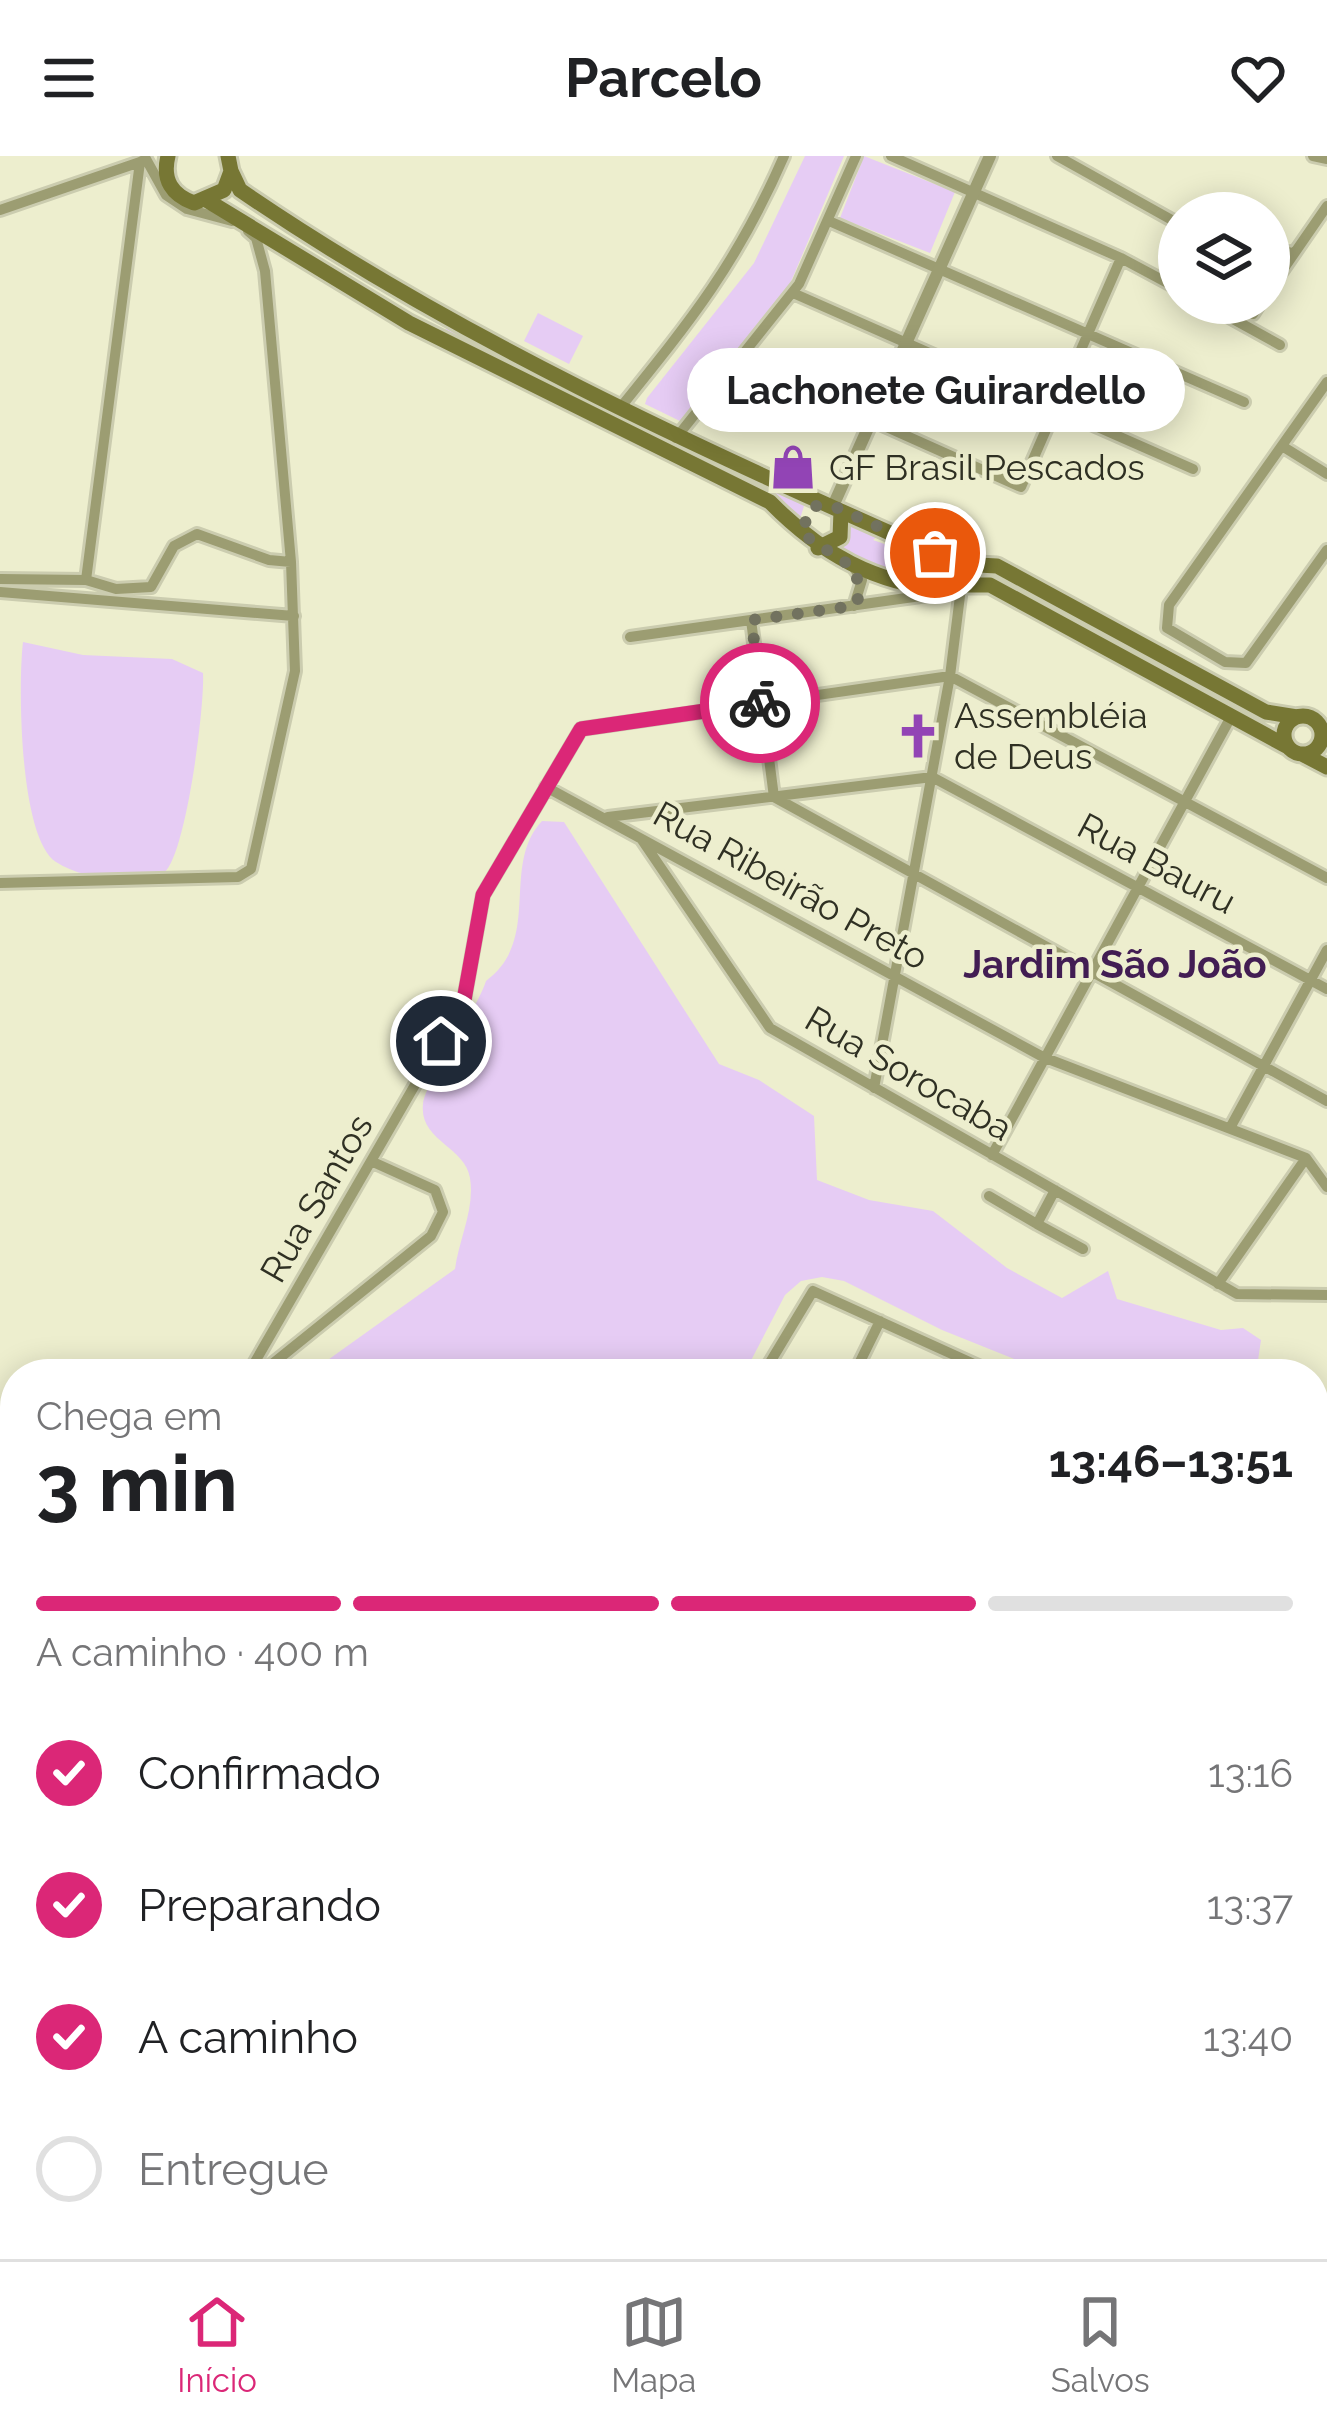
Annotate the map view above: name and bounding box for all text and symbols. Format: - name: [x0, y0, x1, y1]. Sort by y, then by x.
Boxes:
- icon: menu: [36, 45, 102, 111]
- icon: heart: [1225, 45, 1291, 111]
- text: Parcelo: [565, 46, 762, 110]
- map controls: [1158, 192, 1290, 324]
- button: layers: [1158, 192, 1290, 324]
- callout: Lachonete Guirardello: [686, 349, 1184, 433]
- text: Lachonete Guirardello: [726, 367, 1146, 413]
- shop icon: GF Brasil Pescados: [768, 442, 818, 492]
- place label: GF Brasil Pescados: [829, 446, 1145, 488]
- pin: [884, 502, 986, 604]
- icon: bag: [902, 520, 968, 586]
- courier: [700, 643, 820, 763]
- icon: bike: [727, 670, 793, 736]
- place label: Assembléia de Deus: [954, 694, 1148, 777]
- church icon: Assembléia de Deus: [893, 711, 943, 761]
- street label: Rua Ribeirão Preto: [647, 792, 935, 978]
- street label: Rua Bauru: [1071, 804, 1243, 922]
- district label: Jardim São João: [963, 941, 1267, 987]
- pin: [390, 990, 492, 1092]
- street label: Rua Sorocaba: [798, 997, 1020, 1149]
- icon: home: [408, 1008, 474, 1074]
- street label: Rua Santos: [251, 1107, 381, 1289]
- text: Chega em: [36, 1393, 222, 1439]
- text: 13:46–13:51: [1049, 1435, 1293, 1488]
- text: 3 min: [36, 1438, 238, 1529]
- text: A caminho · 400 m: [36, 1629, 369, 1675]
- icon: check: [36, 1740, 102, 1806]
- text: Confirmado: [138, 1747, 381, 1800]
- text: 13:16: [1208, 1750, 1293, 1796]
- icon: check: [36, 1872, 102, 1938]
- text: Preparando: [138, 1879, 381, 1932]
- text: 13:37: [1207, 1882, 1293, 1928]
- icon: check: [36, 2004, 102, 2070]
- text: A caminho: [138, 2011, 358, 2064]
- text: 13:40: [1203, 2014, 1293, 2060]
- text: Entregue: [138, 2143, 329, 2196]
- tab: Início: [177, 2289, 257, 2400]
- tab: Mapa: [611, 2289, 696, 2400]
- tab: Salvos: [1051, 2289, 1150, 2400]

